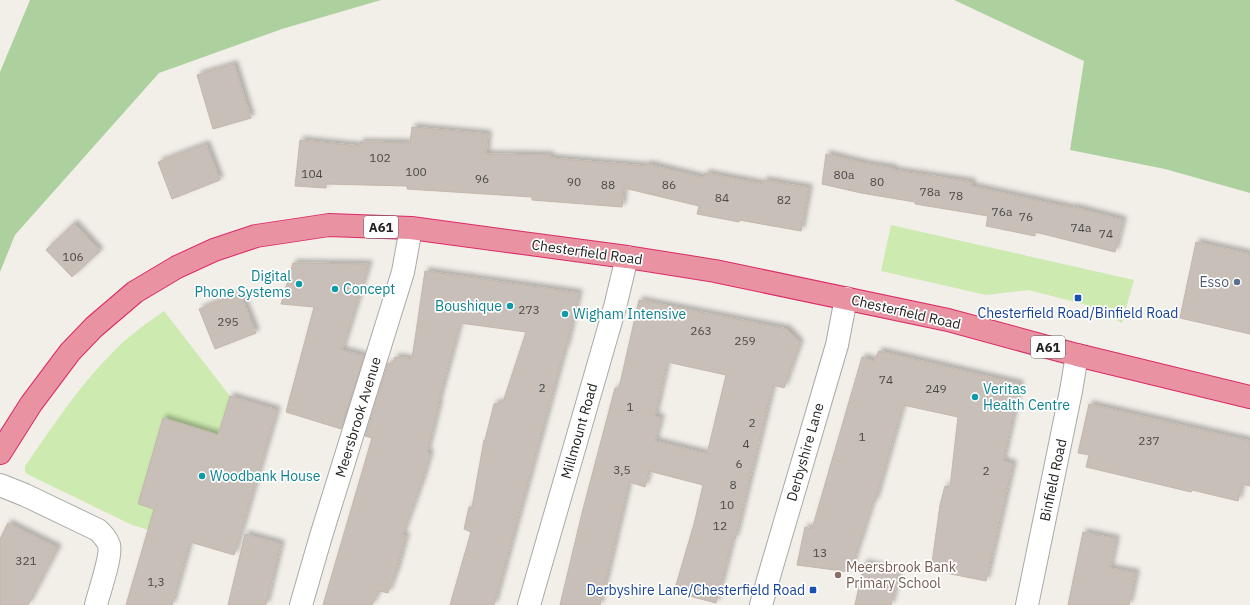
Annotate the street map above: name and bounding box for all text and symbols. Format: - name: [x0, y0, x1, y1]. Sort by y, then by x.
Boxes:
- house number: 102: [369, 150, 391, 165]
- house number: 100: [405, 164, 427, 179]
- house number: 104: [301, 166, 323, 181]
- house number: 80a: [834, 167, 855, 182]
- house number: 96: [475, 171, 489, 186]
- house number: 90: [567, 174, 581, 189]
- house number: 80: [870, 174, 884, 189]
- house number: 88: [601, 177, 615, 192]
- house number: 86: [662, 177, 676, 192]
- house number: 78a: [920, 184, 941, 199]
- house number: 78: [949, 188, 963, 203]
- house number: 84: [715, 190, 729, 205]
- house number: 82: [777, 192, 791, 207]
- house number: 76a: [992, 204, 1013, 219]
- house number: 76: [1019, 209, 1033, 224]
- road number: A61: [364, 216, 398, 238]
- house number: 74a: [1071, 220, 1092, 235]
- house number: 74: [1099, 226, 1113, 241]
- street label: Chesterfield Road: [530, 235, 644, 269]
- house number: 106: [62, 249, 84, 264]
- place label: Digital Phone Systems: [194, 267, 291, 301]
- place label: Esso: [1199, 273, 1229, 291]
- marker: Esso: [1232, 277, 1242, 287]
- marker: Digital Phone Systems: [294, 279, 304, 289]
- place label: Concept: [343, 280, 395, 298]
- marker: Concept: [330, 284, 340, 294]
- street label: Chesterfield Road: [849, 291, 963, 333]
- marker: Chesterfield Road/Binfield Road: [1073, 293, 1083, 303]
- place label: Boushique: [435, 297, 502, 315]
- marker: Boushique: [505, 301, 515, 311]
- house number: 273: [518, 302, 540, 317]
- place label: Chesterfield Road/Binfield Road: [978, 304, 1178, 322]
- place label: Wigham Intensive: [573, 305, 686, 323]
- marker: Wigham Intensive: [560, 309, 570, 319]
- house number: 295: [217, 314, 239, 329]
- house number: 263: [690, 323, 712, 338]
- house number: 259: [734, 333, 756, 348]
- road number: A61: [1031, 336, 1065, 358]
- street label: Meersbrook Avenue: [331, 354, 385, 479]
- house number: 74: [879, 372, 893, 387]
- house number: 2: [538, 380, 546, 395]
- place label: Veritas Health Centre: [983, 380, 1070, 414]
- street label: Millmount Road: [557, 381, 601, 481]
- house number: 249: [925, 381, 947, 396]
- marker: Veritas Health Centre: [970, 392, 980, 402]
- house number: 1: [626, 399, 634, 414]
- street label: Derbyshire Lane: [782, 400, 828, 503]
- house number: 2: [748, 415, 756, 430]
- house number: 1: [858, 429, 866, 444]
- house number: 237: [1138, 433, 1160, 448]
- house number: 4: [742, 436, 750, 451]
- street label: Binfield Road: [1036, 437, 1070, 523]
- house number: 6: [735, 456, 743, 471]
- house number: 3,5: [613, 462, 631, 477]
- house number: 2: [982, 463, 990, 478]
- place label: Woodbank House: [210, 467, 321, 485]
- marker: Woodbank House: [197, 471, 207, 481]
- house number: 8: [729, 477, 737, 492]
- house number: 10: [720, 497, 734, 512]
- house number: 12: [713, 518, 727, 533]
- house number: 13: [813, 545, 827, 560]
- house number: 321: [15, 553, 37, 568]
- place label: Meersbrook Bank Primary School: [846, 558, 957, 592]
- marker: Meersbrook Bank Primary School: [833, 570, 843, 580]
- house number: 1,3: [147, 574, 165, 589]
- place label: Derbyshire Lane/Chesterfield Road: [586, 581, 805, 599]
- marker: Derbyshire Lane/Chesterfield Road: [808, 585, 818, 595]

